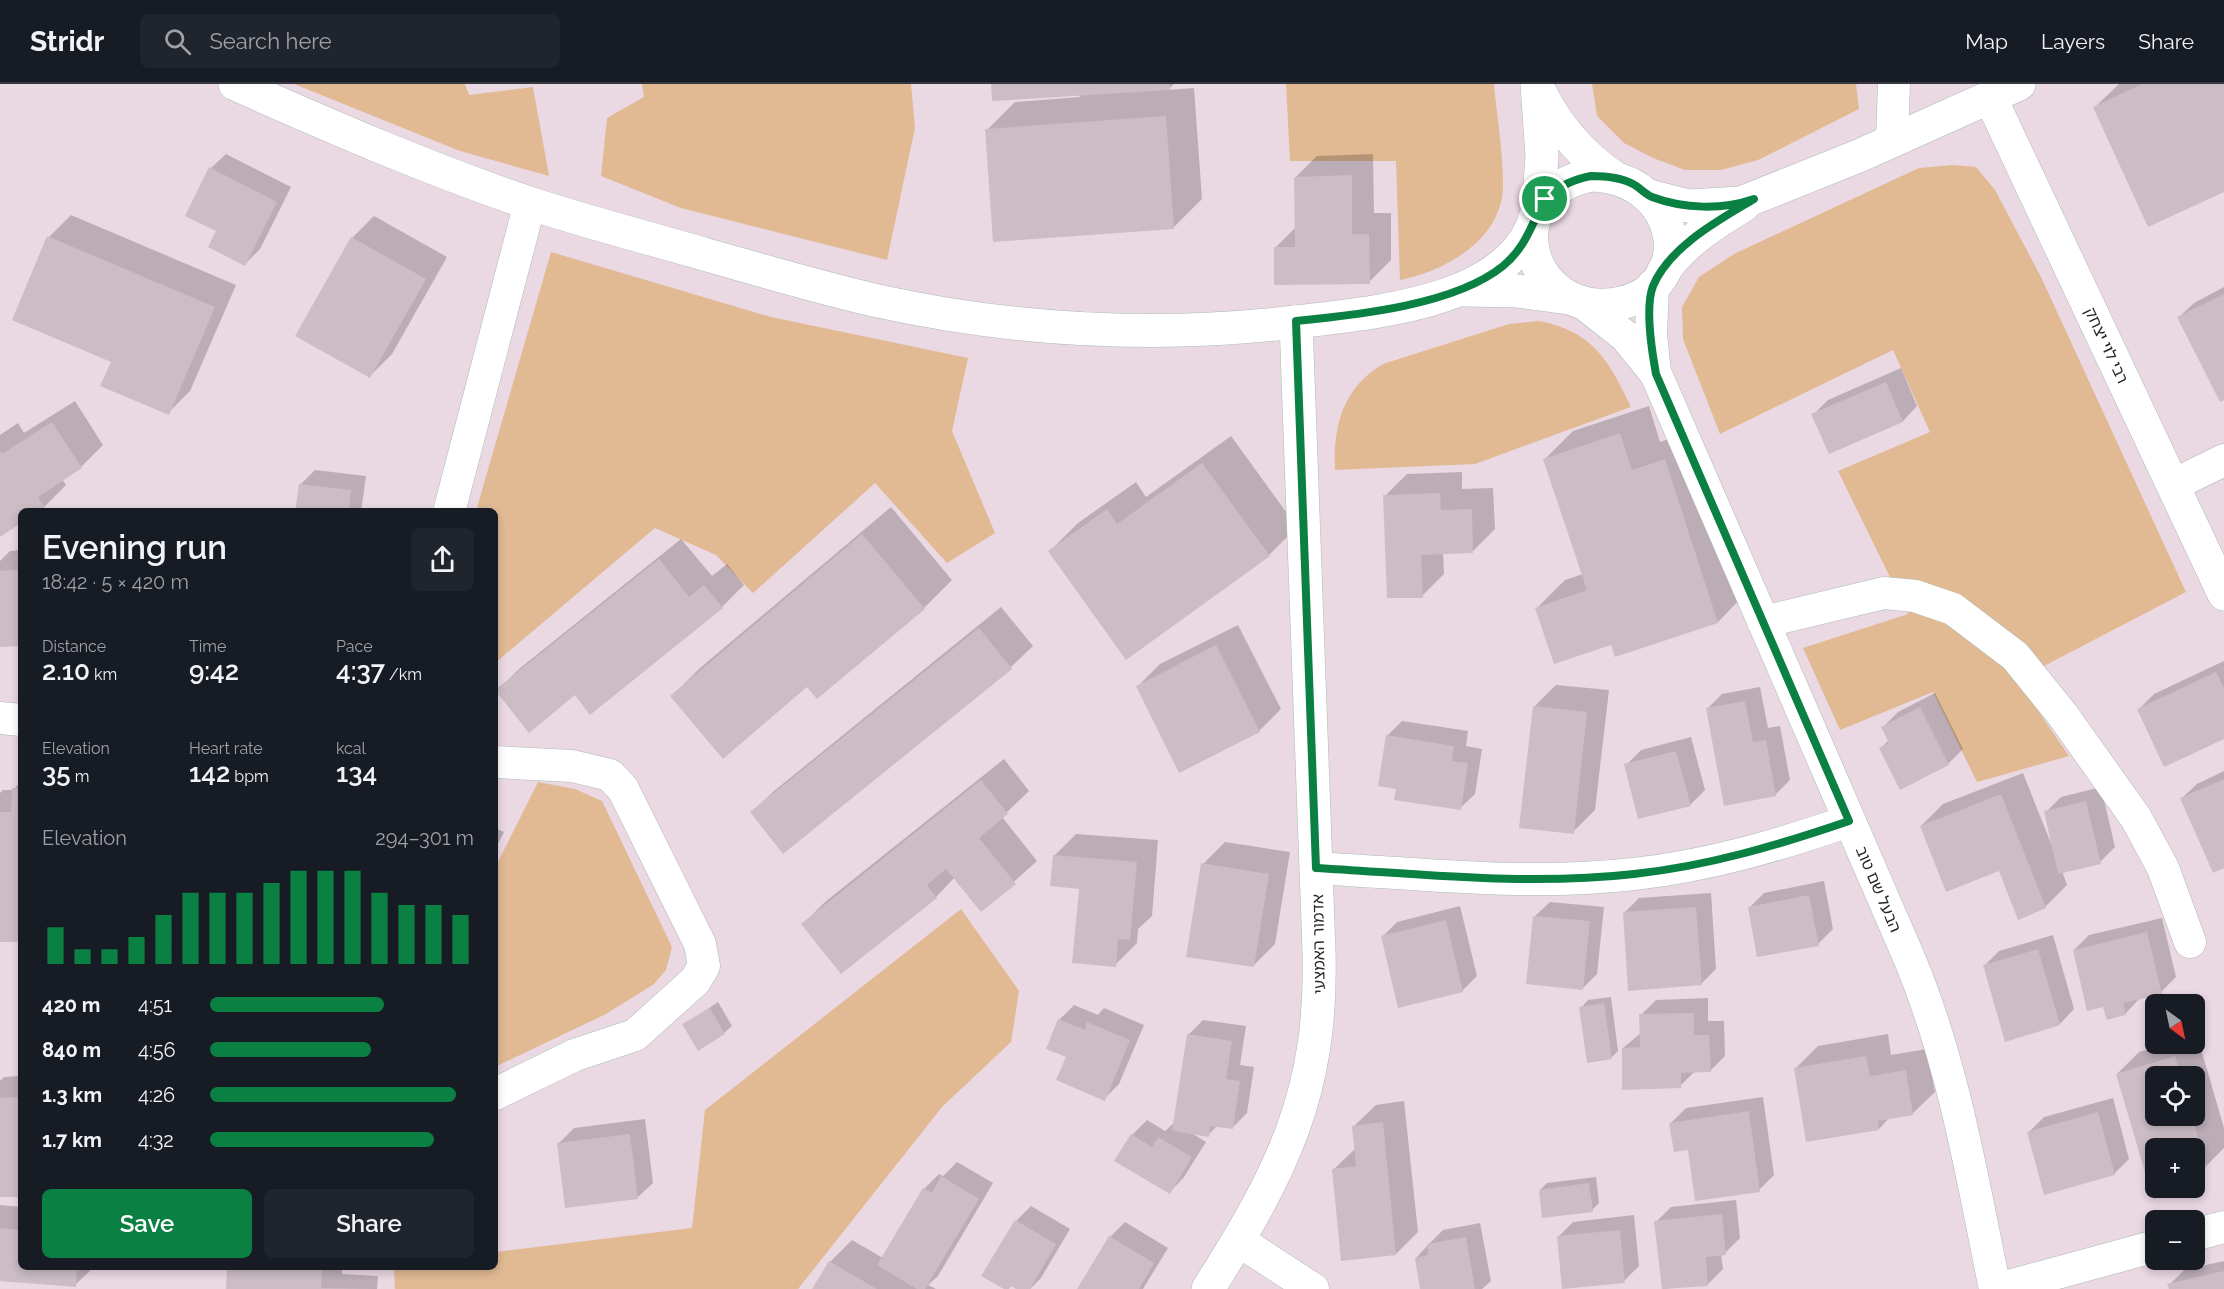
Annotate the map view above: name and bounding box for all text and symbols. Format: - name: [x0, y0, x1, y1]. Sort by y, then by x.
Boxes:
- search box: [140, 14, 560, 68]
- text: Stridr: [30, 25, 104, 58]
- icon: search: [161, 25, 194, 58]
- text: Search here: [209, 28, 332, 54]
- text: Map: [1965, 29, 2008, 54]
- text: Layers: [2041, 29, 2105, 54]
- text: Share: [2138, 29, 2194, 54]
- pin: [1519, 173, 1570, 224]
- icon: arrive: [1528, 182, 1561, 215]
- street label: רבי לוי יצחק: [2081, 304, 2132, 386]
- text: Evening run: [42, 528, 227, 567]
- button: share: [411, 528, 474, 591]
- text: 18:42 · 5 × 420 m: [42, 570, 189, 594]
- text: Distance: [42, 637, 106, 656]
- text: Time: [189, 637, 226, 656]
- text: Pace: [336, 637, 373, 656]
- text: 2.10: [42, 656, 90, 686]
- text: 9:42: [189, 656, 239, 686]
- text: 4:37: [336, 656, 385, 686]
- text: km: [90, 665, 117, 684]
- text: /km: [385, 665, 422, 684]
- text: Elevation: [42, 739, 110, 758]
- text: Heart rate: [189, 739, 263, 758]
- text: kcal: [336, 739, 366, 758]
- text: 35: [42, 758, 71, 788]
- text: 142: [189, 758, 230, 788]
- text: 134: [336, 758, 377, 788]
- text: m: [71, 767, 89, 786]
- text: bpm: [230, 767, 269, 786]
- text: Elevation: [42, 826, 127, 850]
- text: 294–301 m: [375, 826, 474, 850]
- street label: הבעל שם טוב: [1852, 843, 1905, 935]
- street label: אדמור האמצעי: [1308, 894, 1329, 994]
- text: 420 m: [42, 993, 100, 1017]
- text: 4:51: [138, 993, 172, 1017]
- north arrow: [2145, 994, 2205, 1054]
- map controls: [2145, 994, 2205, 1270]
- text: 840 m: [42, 1038, 101, 1062]
- text: 4:56: [138, 1038, 176, 1062]
- button: locate: [2145, 1066, 2205, 1126]
- text: 1.3 km: [42, 1083, 102, 1107]
- text: 4:26: [138, 1083, 175, 1107]
- text: 1.7 km: [42, 1128, 102, 1152]
- text: 4:32: [138, 1128, 174, 1152]
- button: +: [2145, 1138, 2205, 1198]
- button: Save: [42, 1189, 252, 1258]
- button: Share: [264, 1189, 474, 1258]
- button: −: [2145, 1210, 2205, 1270]

